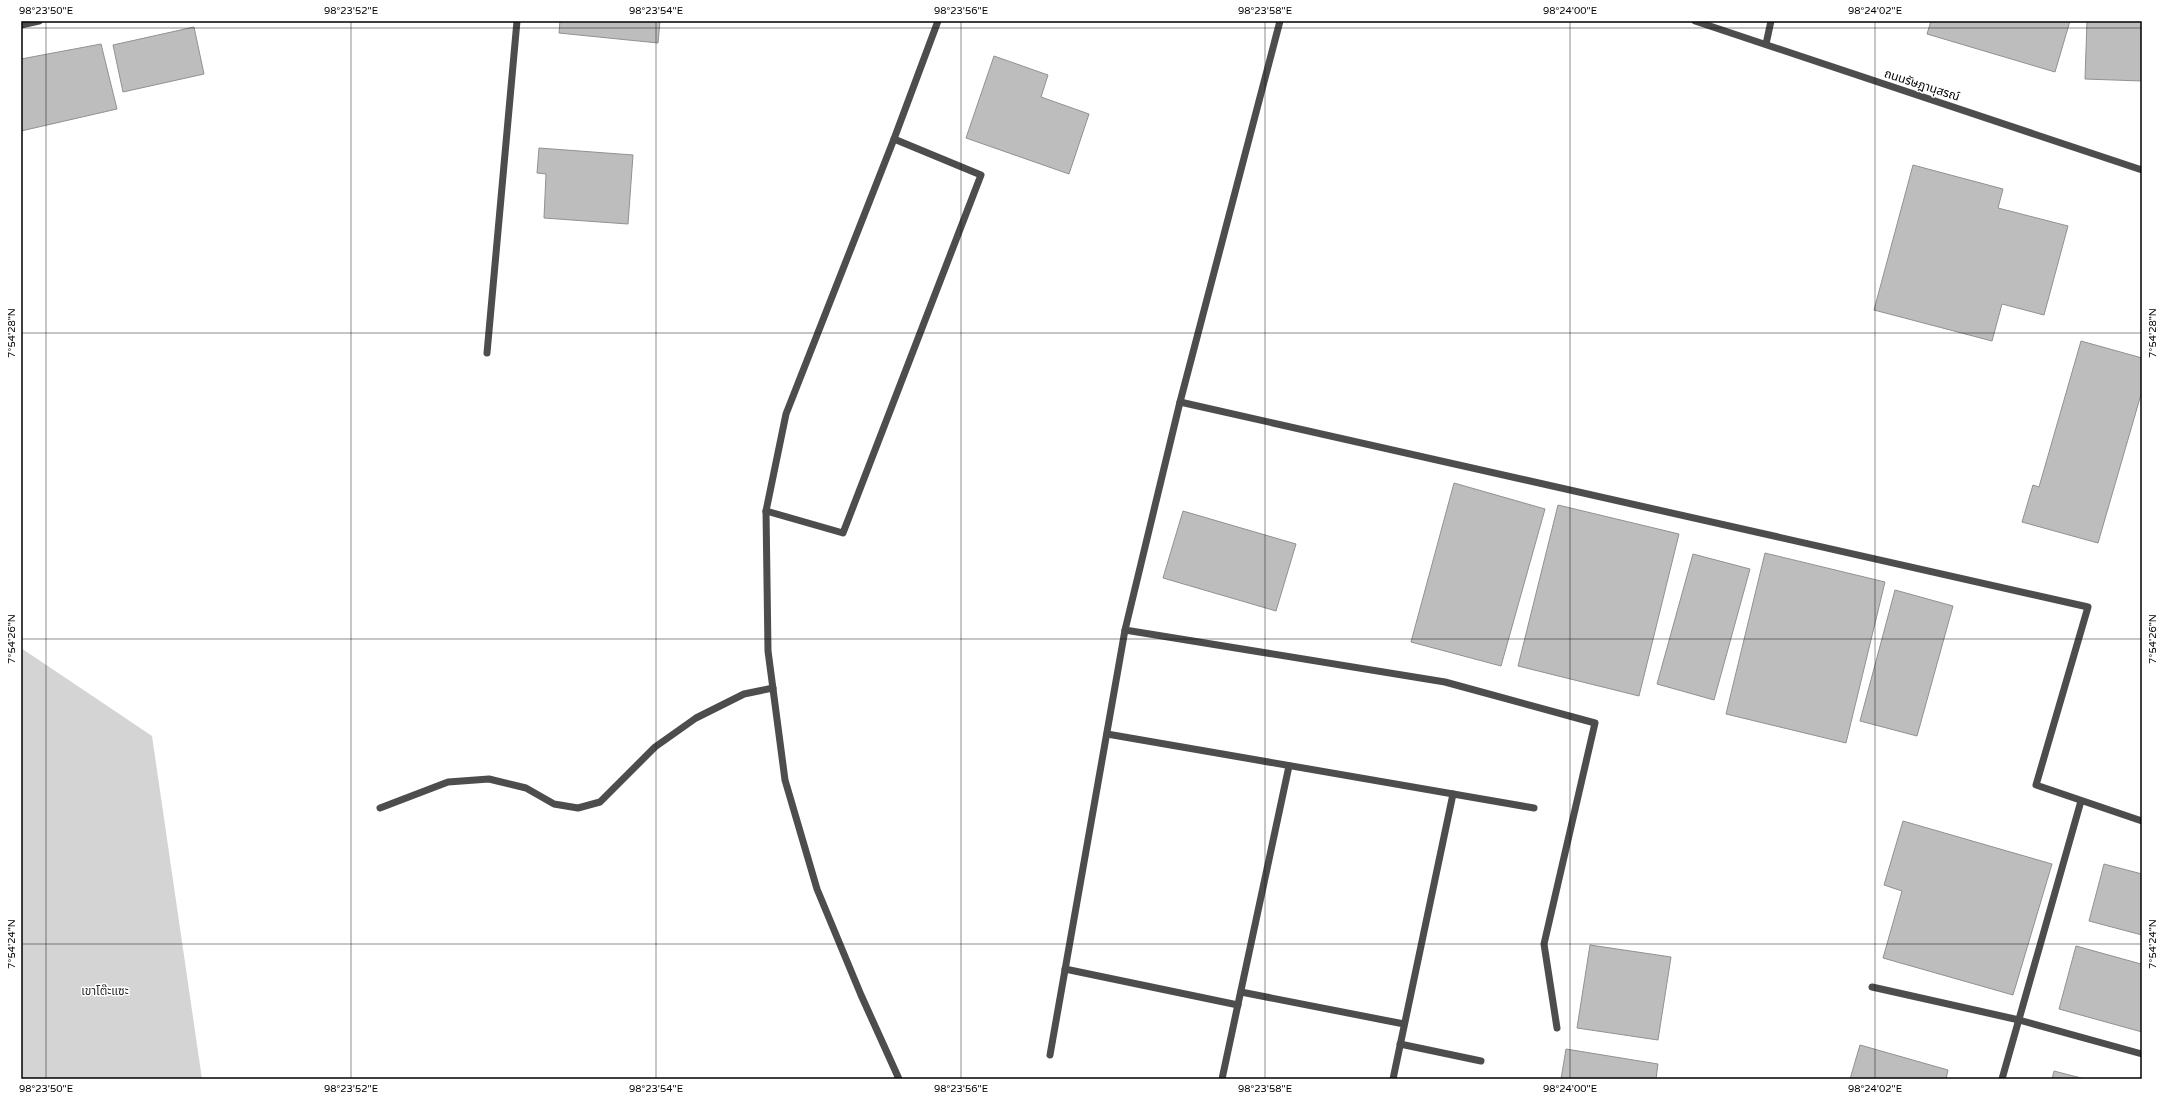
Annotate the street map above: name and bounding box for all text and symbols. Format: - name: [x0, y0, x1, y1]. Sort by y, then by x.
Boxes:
- text: 98°23'50"E: [19, 5, 73, 17]
- text: 98°23'52"E: [324, 5, 378, 17]
- text: 98°23'54"E: [629, 5, 683, 17]
- text: 98°23'56"E: [934, 5, 988, 17]
- text: 98°23'58"E: [1238, 5, 1292, 17]
- text: 98°24'00"E: [1543, 5, 1597, 17]
- text: 98°24'02"E: [1848, 5, 1902, 17]
- street label: ถนนรัษฎานุสรณ์: [1882, 66, 1962, 104]
- text: 7°54'28"N: [6, 308, 18, 358]
- text: 7°54'28"N: [2147, 308, 2159, 358]
- text: 7°54'26"N: [6, 614, 18, 664]
- text: 7°54'26"N: [2147, 614, 2159, 664]
- text: 7°54'24"N: [6, 919, 18, 969]
- text: 7°54'24"N: [2147, 919, 2159, 969]
- park label: เขาโต๊ะแซะ: [81, 984, 129, 998]
- text: 98°23'50"E: [19, 1083, 73, 1095]
- text: 98°23'52"E: [324, 1083, 378, 1095]
- text: 98°23'54"E: [629, 1083, 683, 1095]
- text: 98°23'56"E: [934, 1083, 988, 1095]
- text: 98°23'58"E: [1238, 1083, 1292, 1095]
- text: 98°24'00"E: [1543, 1083, 1597, 1095]
- text: 98°24'02"E: [1848, 1083, 1902, 1095]

